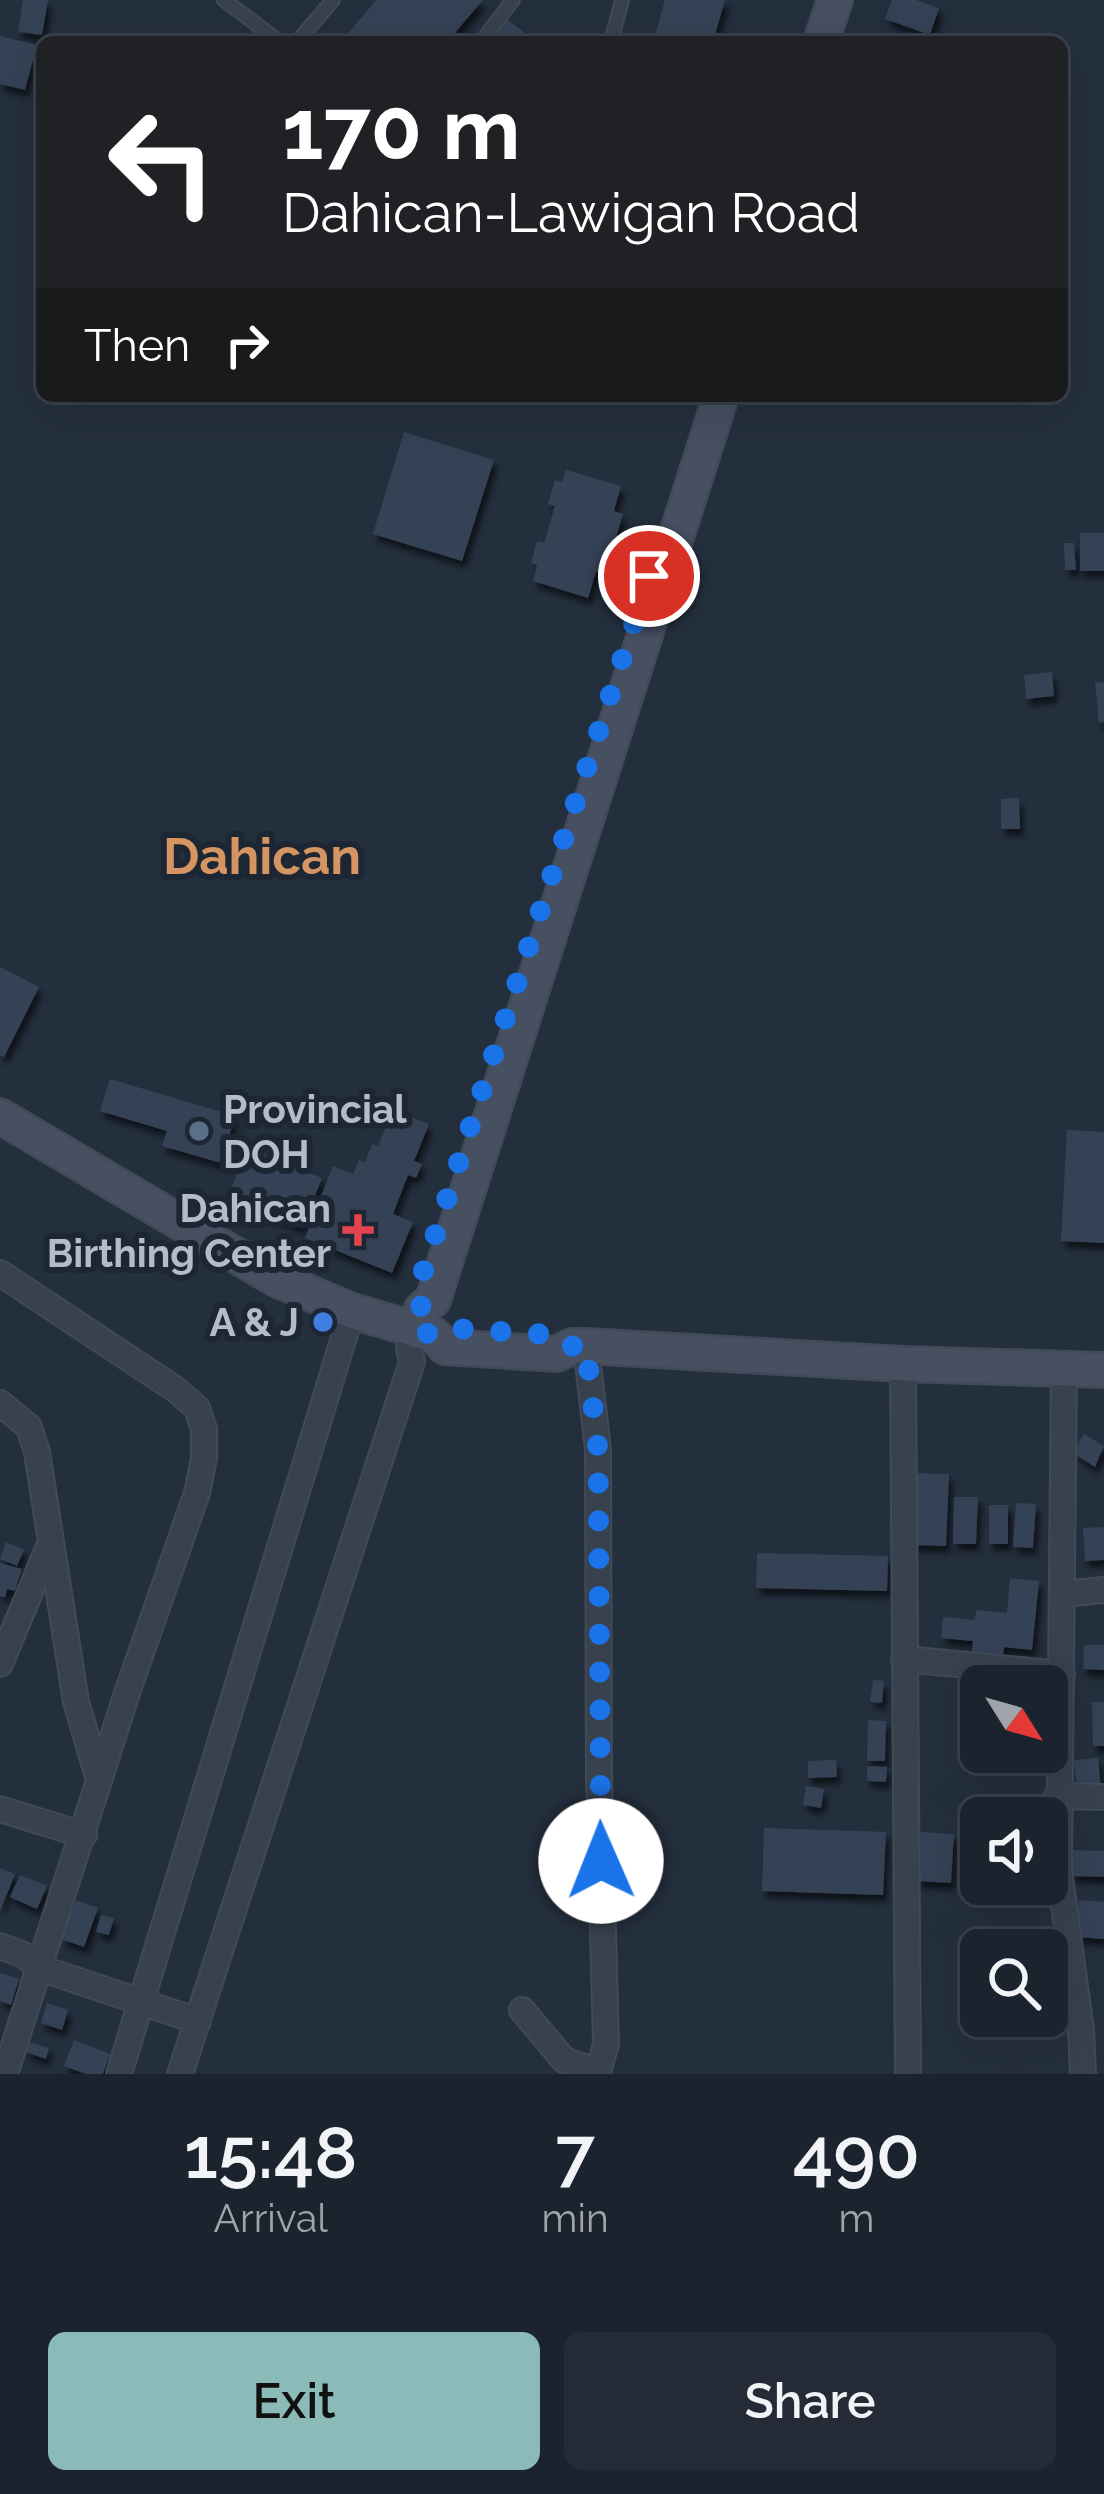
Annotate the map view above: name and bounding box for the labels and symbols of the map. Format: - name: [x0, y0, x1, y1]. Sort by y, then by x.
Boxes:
- pin: [598, 525, 700, 627]
- district label: Dahican: [163, 826, 361, 886]
- place label: Provincial DOH: [223, 1086, 407, 1177]
- marker: Provincial DOH: [186, 1118, 212, 1144]
- place label: Dahican Birthing Center: [47, 1185, 331, 1276]
- marker: Dahican Birthing Center: [342, 1214, 374, 1246]
- place label: A & J: [209, 1299, 299, 1345]
- marker: A & J: [310, 1309, 336, 1335]
- north arrow: [960, 1665, 1068, 1773]
- position arrow: [538, 1798, 664, 1924]

